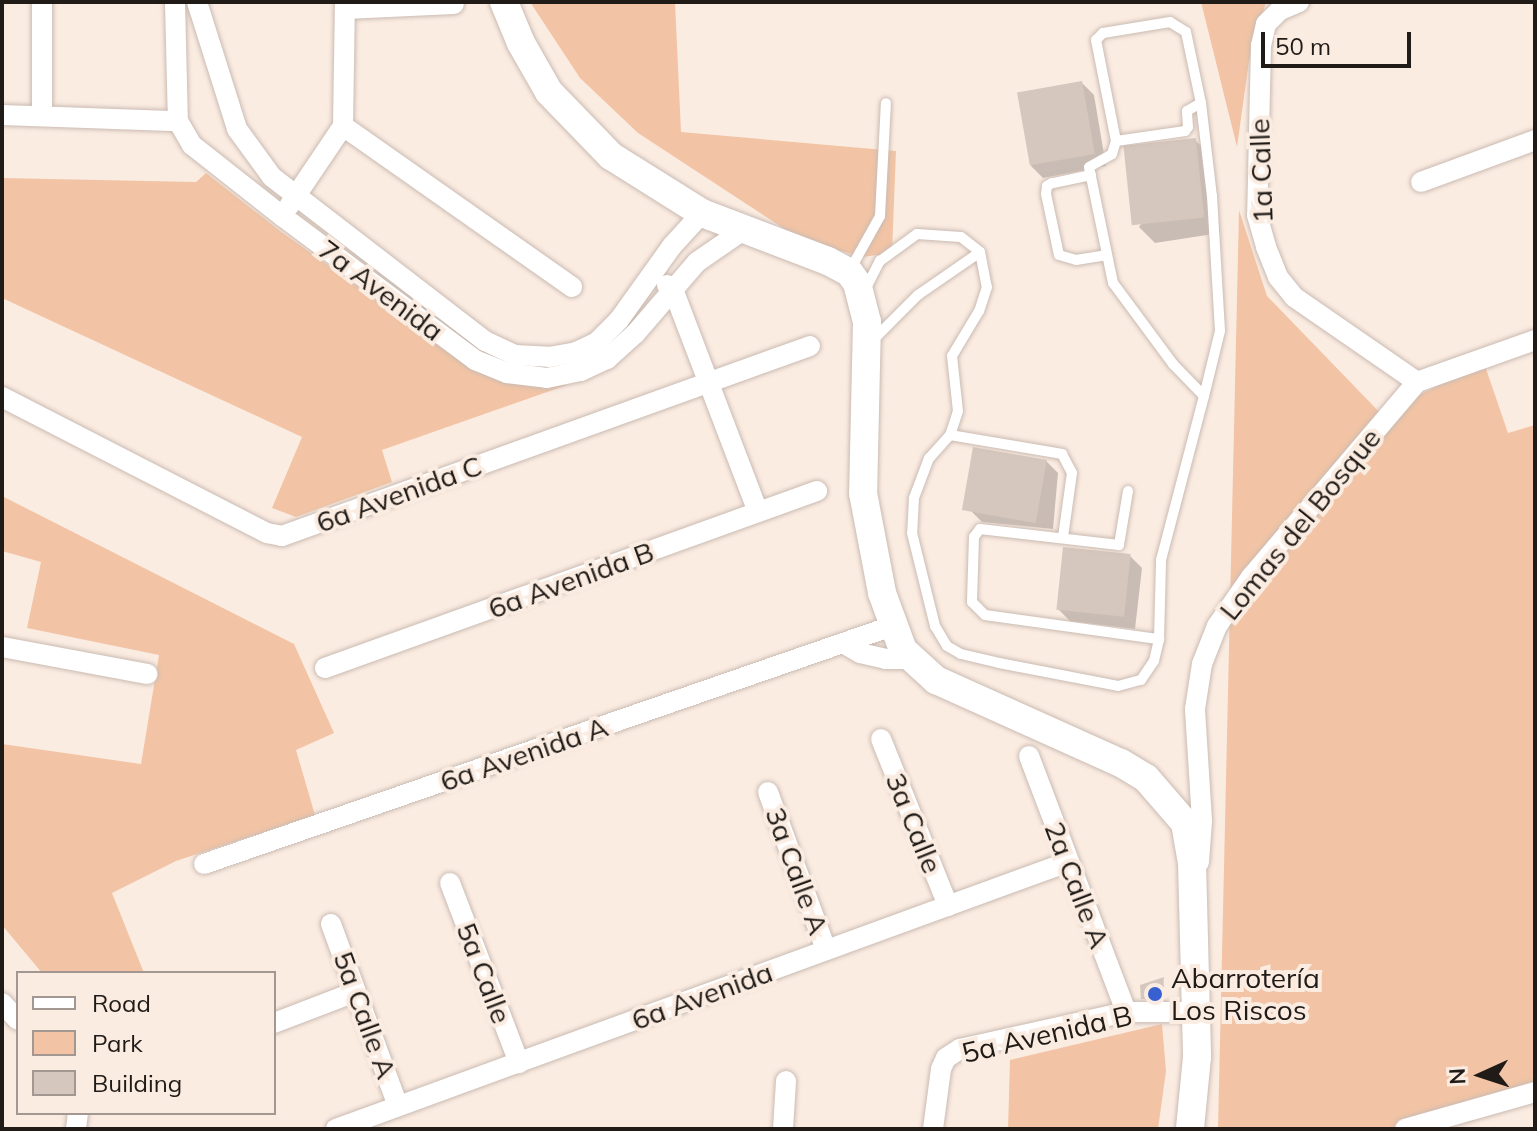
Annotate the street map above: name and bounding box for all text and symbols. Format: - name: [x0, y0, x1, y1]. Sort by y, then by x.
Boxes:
- scale bar: [1265, 16, 1415, 66]
- text: 50 m: [1275, 31, 1331, 61]
- street label: 1a Calle: [1242, 118, 1280, 224]
- street label: 7a Avenida: [312, 232, 450, 348]
- street label: Lomas del Bosque: [1212, 421, 1388, 627]
- street label: 6a Avenida C: [312, 448, 486, 540]
- street label: 6a Avenida B: [484, 535, 658, 625]
- street label: 6a Avenida A: [436, 710, 612, 798]
- street label: 3a Calle: [879, 768, 949, 878]
- street label: 3a Calle A: [758, 803, 836, 939]
- street label: 2a Calle A: [1038, 817, 1116, 953]
- street label: 5a Calle: [450, 918, 518, 1028]
- street label: 5a Calle A: [326, 947, 404, 1083]
- street label: 6a Avenida: [627, 955, 777, 1037]
- place label: Abarrotería Los Riscos: [1171, 961, 1320, 1027]
- legend: [16, 971, 276, 1115]
- marker: Abarrotería Los Riscos: [1146, 985, 1164, 1003]
- text: Road: [92, 988, 151, 1018]
- street label: 5a Avenida B: [959, 998, 1135, 1070]
- text: Park: [92, 1028, 143, 1058]
- north arrow: [1441, 1035, 1521, 1115]
- text: N: [1443, 1067, 1471, 1085]
- text: Building: [92, 1068, 182, 1098]

